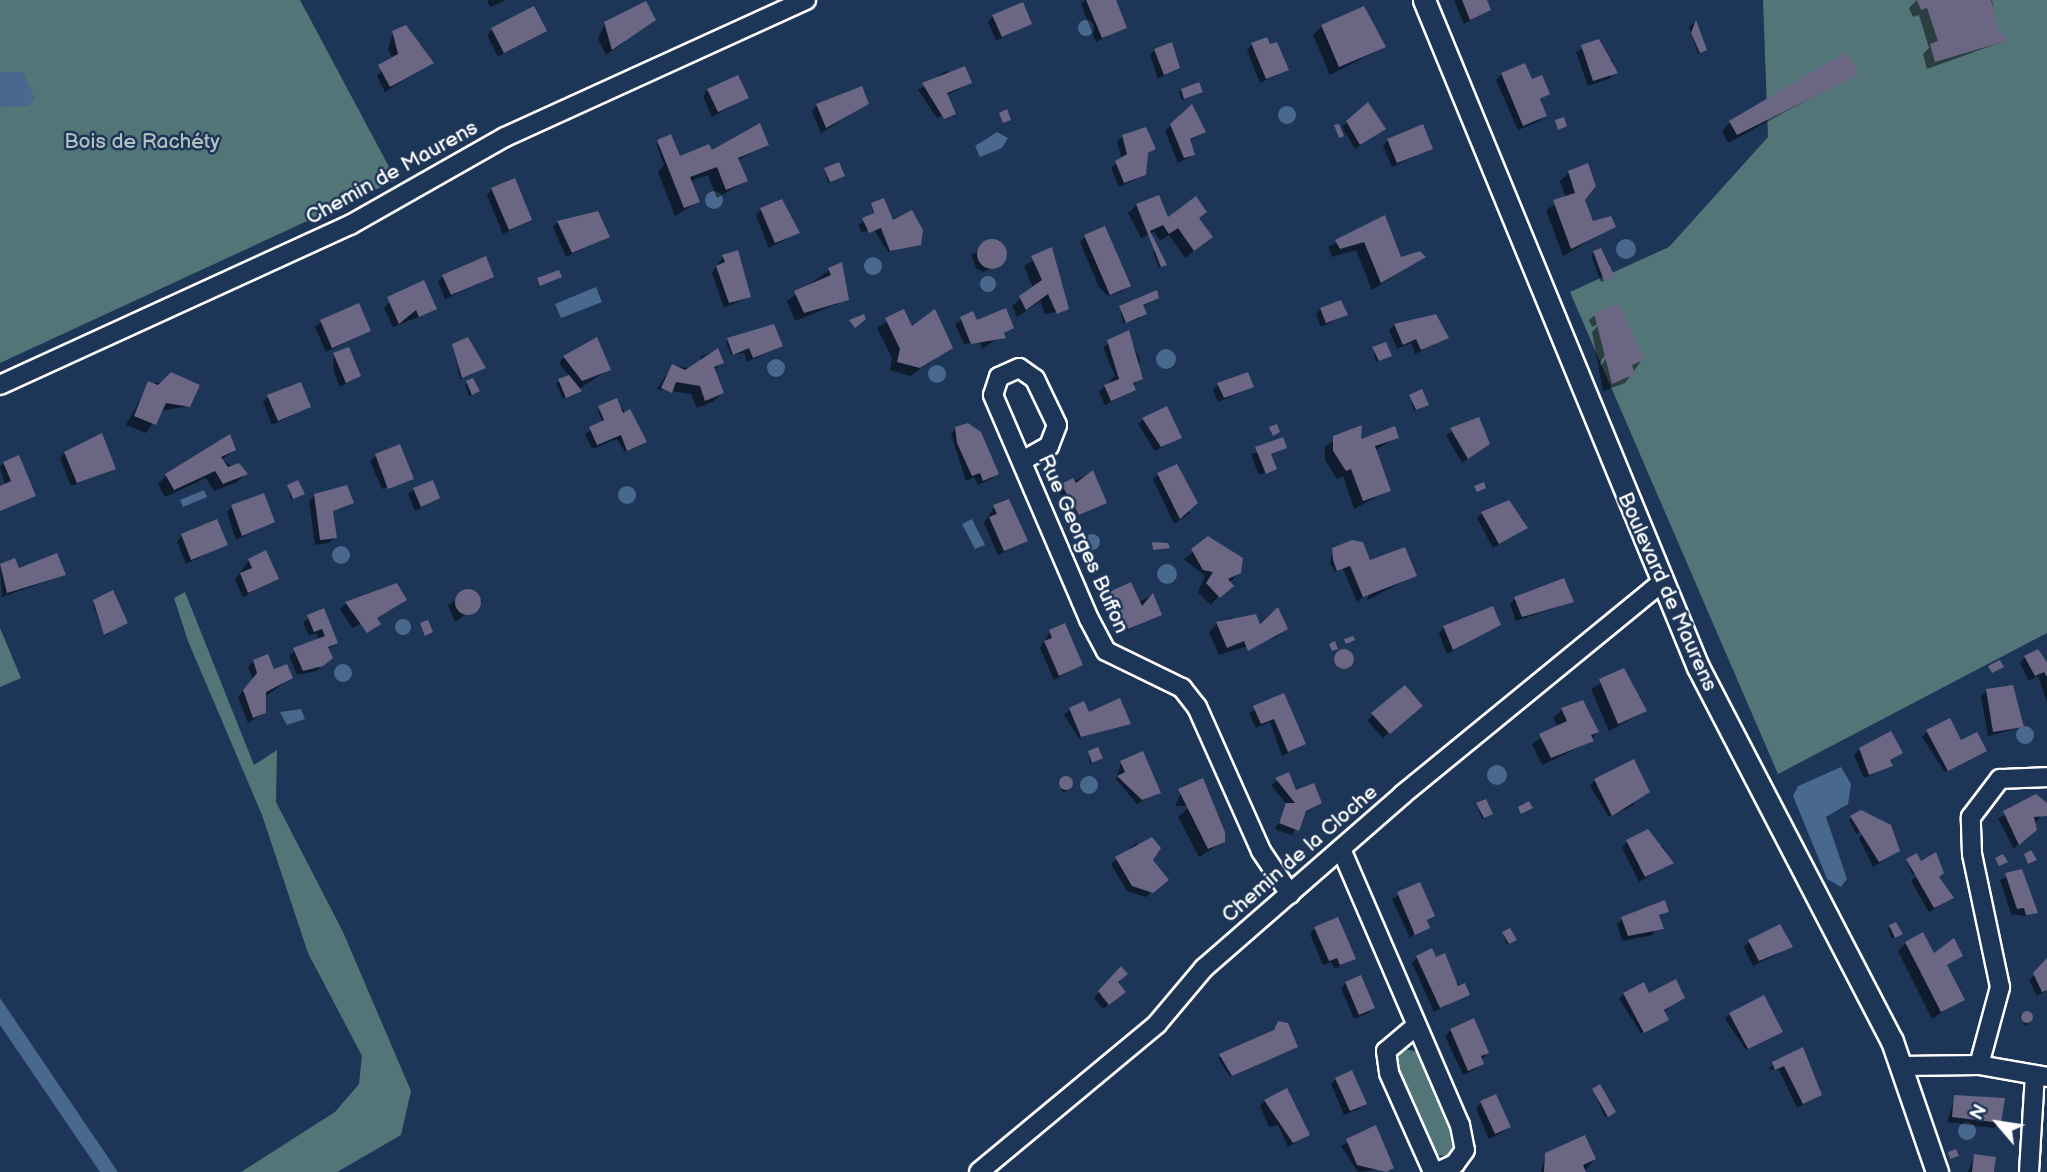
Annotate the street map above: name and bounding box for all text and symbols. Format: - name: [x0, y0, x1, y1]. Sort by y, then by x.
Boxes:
- street label: Chemin de Maurens: [302, 115, 482, 231]
- park label: Bois de Rachéty: [64, 129, 220, 155]
- street label: Rue Georges Buffon: [1032, 451, 1134, 637]
- street label: Boulevard de Maurens: [1612, 489, 1722, 695]
- street label: Chemin de la Cloche: [1217, 780, 1383, 928]
- north arrow: [1963, 1088, 2033, 1158]
- text: N: [1966, 1101, 1993, 1124]

